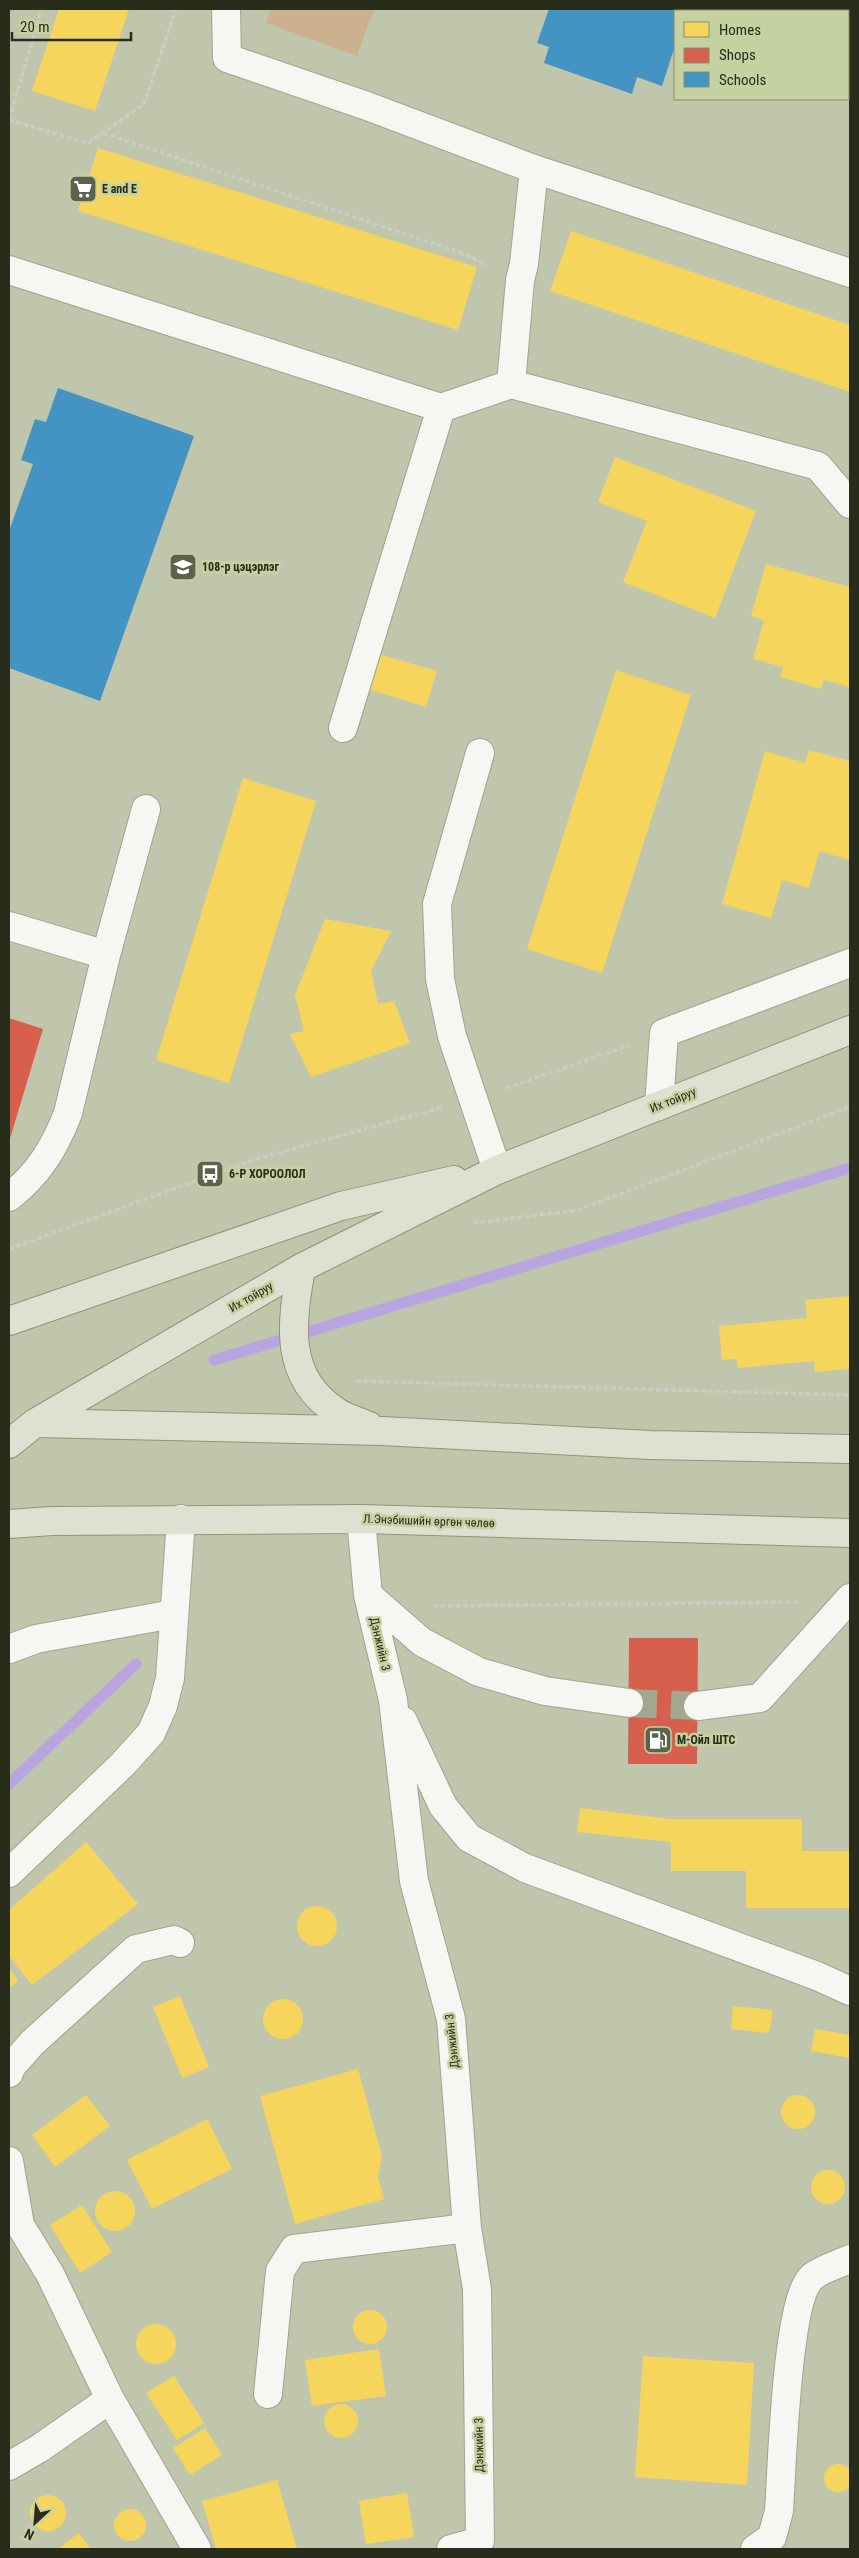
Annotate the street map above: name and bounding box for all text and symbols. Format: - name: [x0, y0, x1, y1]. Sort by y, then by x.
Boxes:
- scale bar: [12, 10, 131, 42]
- legend: [674, 10, 849, 100]
- text: 20 m: [20, 18, 50, 36]
- text: Homes: [719, 21, 761, 39]
- text: Shops: [719, 46, 756, 64]
- text: Schools: [719, 71, 766, 89]
- supermarket icon: E and E: [68, 174, 98, 204]
- place label: E and E: [102, 182, 137, 196]
- school or university icon: 108-р цэцэрлэг: [168, 552, 198, 582]
- place label: 108-р цэцэрлэг: [202, 560, 279, 574]
- street label: Их тойруу: [648, 1084, 698, 1116]
- bus stop icon: 6-Р ХОРООЛОЛ: [195, 1159, 225, 1189]
- place label: 6-Р ХОРООЛОЛ: [229, 1167, 306, 1181]
- street label: Их тойруу: [227, 1279, 275, 1315]
- street label: Л.Энэбишийн өргөн чөлөө: [363, 1512, 495, 1530]
- street label: Дэнжийн 3: [367, 1616, 393, 1672]
- fuel station icon: М-Ойл ШТС: [643, 1725, 673, 1755]
- place label: М-Ойл ШТС: [677, 1733, 736, 1747]
- street label: Дэнжийн 3: [442, 2013, 462, 2069]
- street label: Дэнжийн 3: [472, 2417, 486, 2472]
- north arrow: [10, 2498, 60, 2548]
- text: N: [22, 2526, 37, 2544]

